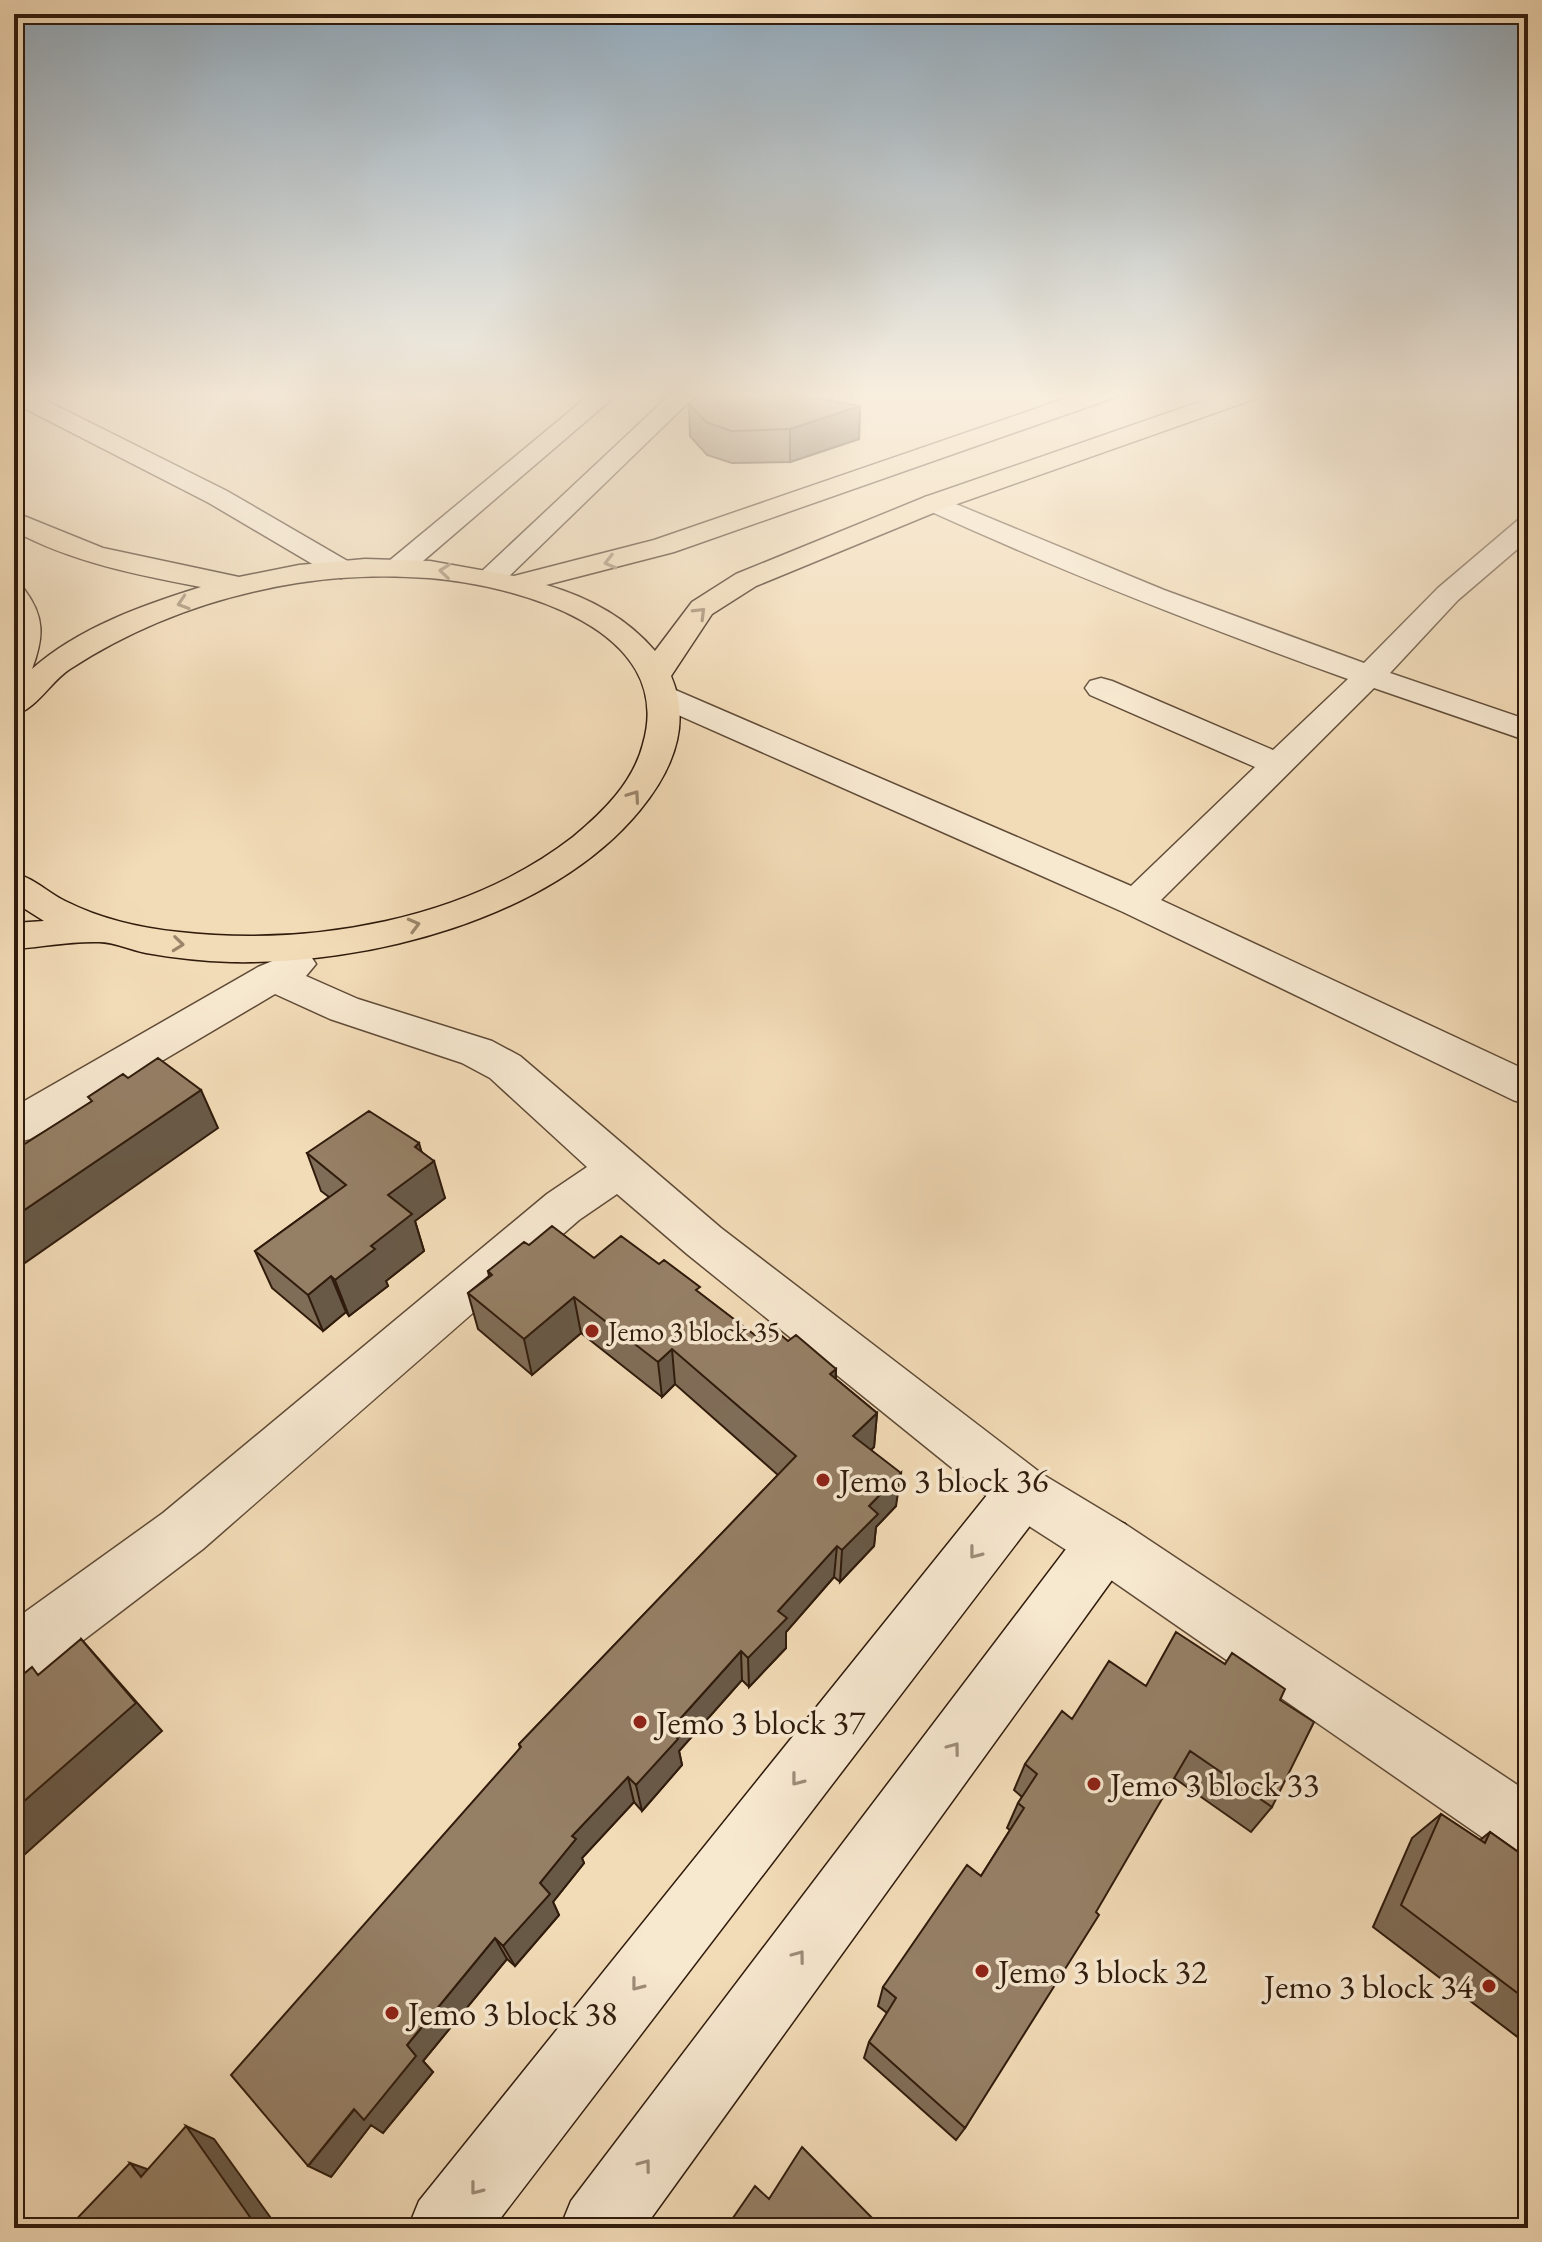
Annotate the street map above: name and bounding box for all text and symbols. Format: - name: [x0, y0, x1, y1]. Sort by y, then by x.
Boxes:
- one-way arrow: [604, 552, 617, 569]
- one-way arrow: [438, 562, 451, 579]
- one-way arrow: [177, 594, 191, 610]
- one-way arrow: [691, 608, 705, 622]
- one-way arrow: [624, 790, 639, 804]
- one-way arrow: [407, 918, 421, 934]
- one-way arrow: [172, 935, 185, 952]
- place label: Jemo 3 block 35: [606, 1313, 780, 1349]
- marker: Jemo 3 block 35: [583, 1322, 601, 1340]
- place label: Jemo 3 block 36: [836, 1458, 1048, 1502]
- marker: Jemo 3 block 36: [814, 1471, 832, 1489]
- one-way arrow: [971, 1544, 985, 1559]
- place label: Jemo 3 block 37: [653, 1700, 866, 1744]
- marker: Jemo 3 block 37: [631, 1713, 649, 1731]
- one-way arrow: [945, 1742, 959, 1756]
- place label: Jemo 3 block 33: [1107, 1762, 1319, 1806]
- one-way arrow: [793, 1771, 807, 1786]
- marker: Jemo 3 block 33: [1085, 1775, 1103, 1793]
- place label: Jemo 3 block 32: [995, 1949, 1208, 1993]
- one-way arrow: [790, 1951, 804, 1965]
- marker: Jemo 3 block 32: [973, 1962, 991, 1980]
- place label: Jemo 3 block 34: [1261, 1964, 1474, 2008]
- one-way arrow: [632, 1976, 647, 1990]
- marker: Jemo 3 block 34: [1480, 1977, 1498, 1995]
- place label: Jemo 3 block 38: [405, 1991, 617, 2035]
- marker: Jemo 3 block 38: [383, 2004, 401, 2022]
- one-way arrow: [635, 2160, 649, 2174]
- one-way arrow: [472, 2180, 486, 2195]

